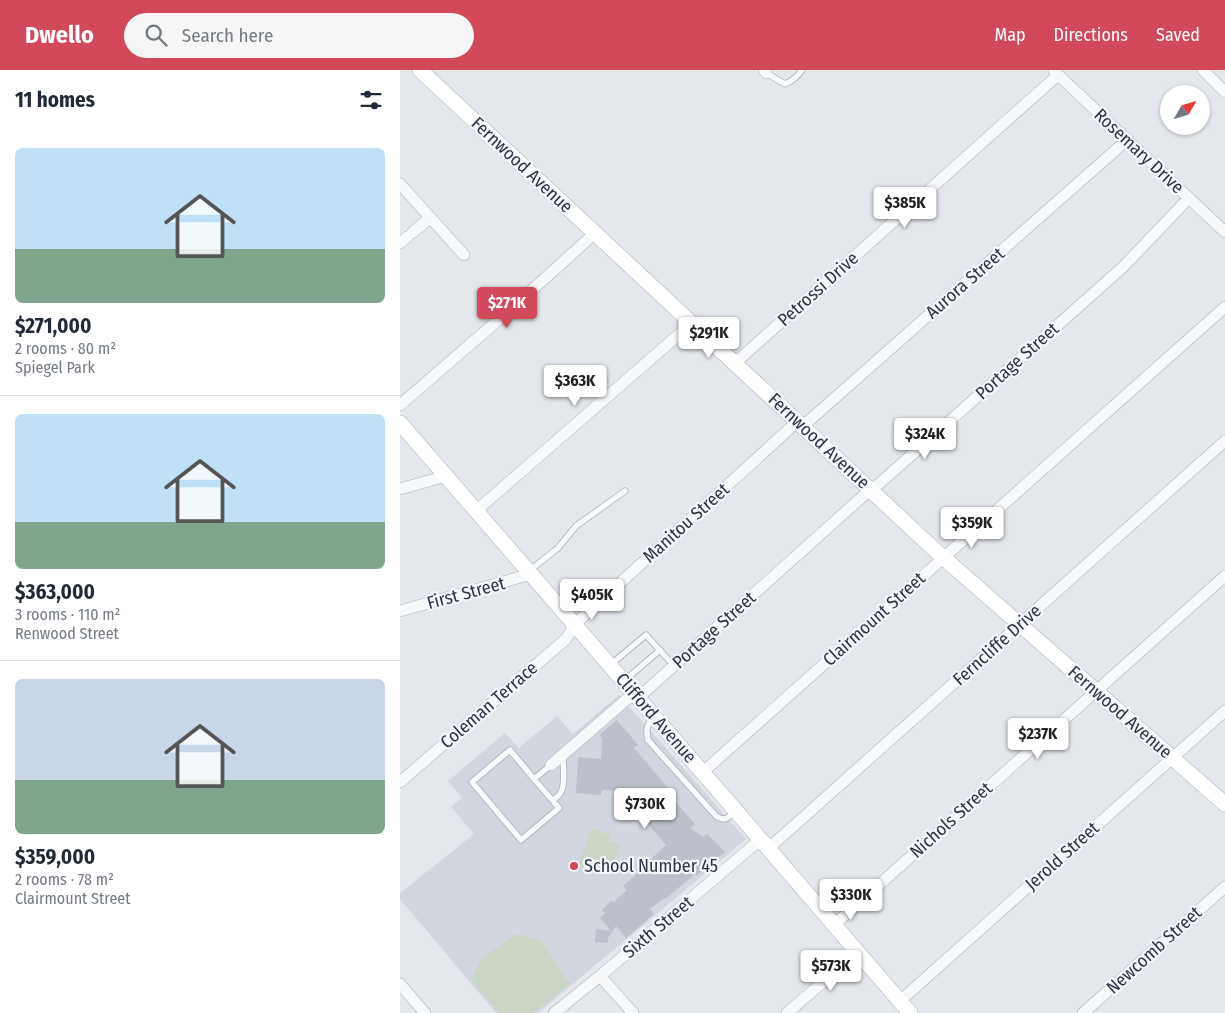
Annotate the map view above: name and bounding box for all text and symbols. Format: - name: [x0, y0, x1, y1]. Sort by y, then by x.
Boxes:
- search box: [124, 13, 474, 58]
- text: Dwello: [25, 21, 94, 49]
- icon: search: [142, 21, 170, 49]
- text: Search here: [182, 24, 273, 47]
- text: Map: [994, 24, 1026, 46]
- text: Directions: [1054, 24, 1128, 46]
- text: Saved: [1156, 24, 1200, 46]
- north arrow: [1160, 85, 1210, 135]
- map controls: [1160, 85, 1210, 135]
- icon: filters: [357, 86, 385, 114]
- text: 11 homes: [15, 87, 95, 113]
- street label: Rosemary Drive: [1089, 104, 1189, 198]
- street label: Fernwood Avenue: [467, 112, 577, 218]
- icon: home: [155, 181, 245, 271]
- pin: $385K: [870, 186, 940, 229]
- text: $385K: [884, 193, 926, 212]
- street label: Aurora Street: [921, 243, 1009, 323]
- street label: Petrossi Drive: [773, 247, 863, 331]
- pin: $271K: [472, 286, 542, 329]
- text: $271K: [488, 293, 526, 312]
- text: $271,000: [15, 313, 91, 339]
- pin: $291K: [674, 316, 744, 359]
- street label: Portage Street: [971, 318, 1063, 404]
- text: $291K: [689, 323, 729, 342]
- text: 2 rooms · 80 m²: [15, 339, 116, 358]
- text: Spiegel Park: [15, 358, 95, 377]
- pin: $363K: [540, 364, 610, 407]
- text: $363K: [555, 371, 595, 390]
- street label: Fernwood Avenue: [764, 388, 874, 494]
- pin: $324K: [890, 418, 960, 460]
- text: $324K: [905, 424, 945, 443]
- icon: home: [155, 446, 245, 536]
- street label: Manitou Street: [638, 478, 734, 568]
- pin: $359K: [937, 506, 1007, 549]
- text: $359K: [952, 513, 992, 532]
- street label: Clairmount Street: [818, 567, 930, 671]
- street label: First Street: [425, 572, 508, 614]
- pin: $405K: [557, 578, 627, 621]
- text: $363,000: [15, 579, 95, 605]
- text: $405K: [571, 585, 613, 604]
- street label: Portage Street: [668, 587, 760, 673]
- street label: Ferncliffe Drive: [948, 600, 1046, 690]
- text: 3 rooms · 110 m²: [15, 605, 120, 624]
- text: Renwood Street: [15, 624, 119, 643]
- street label: Coleman Terrace: [436, 657, 542, 753]
- street label: Fernwood Avenue: [1063, 661, 1177, 763]
- street label: Clifford Avenue: [611, 668, 701, 768]
- icon: home: [155, 711, 245, 801]
- pin: $237K: [1003, 718, 1073, 760]
- text: $237K: [1019, 724, 1057, 743]
- street label: Nichols Street: [905, 777, 997, 863]
- pin: $730K: [610, 788, 680, 830]
- text: $730K: [625, 794, 665, 813]
- street label: Jerold Street: [1021, 817, 1104, 895]
- text: $359,000: [15, 844, 95, 870]
- place label: School Number 45: [584, 855, 718, 877]
- marker: School Number 45: [568, 860, 580, 872]
- text: 2 rooms · 78 m²: [15, 870, 114, 889]
- pin: $330K: [816, 878, 886, 921]
- text: $330K: [830, 885, 872, 904]
- text: Clairmount Street: [15, 889, 130, 908]
- street label: Sixth Street: [618, 891, 698, 963]
- street label: Newcomb Street: [1102, 901, 1206, 998]
- pin: $573K: [796, 950, 866, 992]
- text: $573K: [811, 956, 851, 975]

